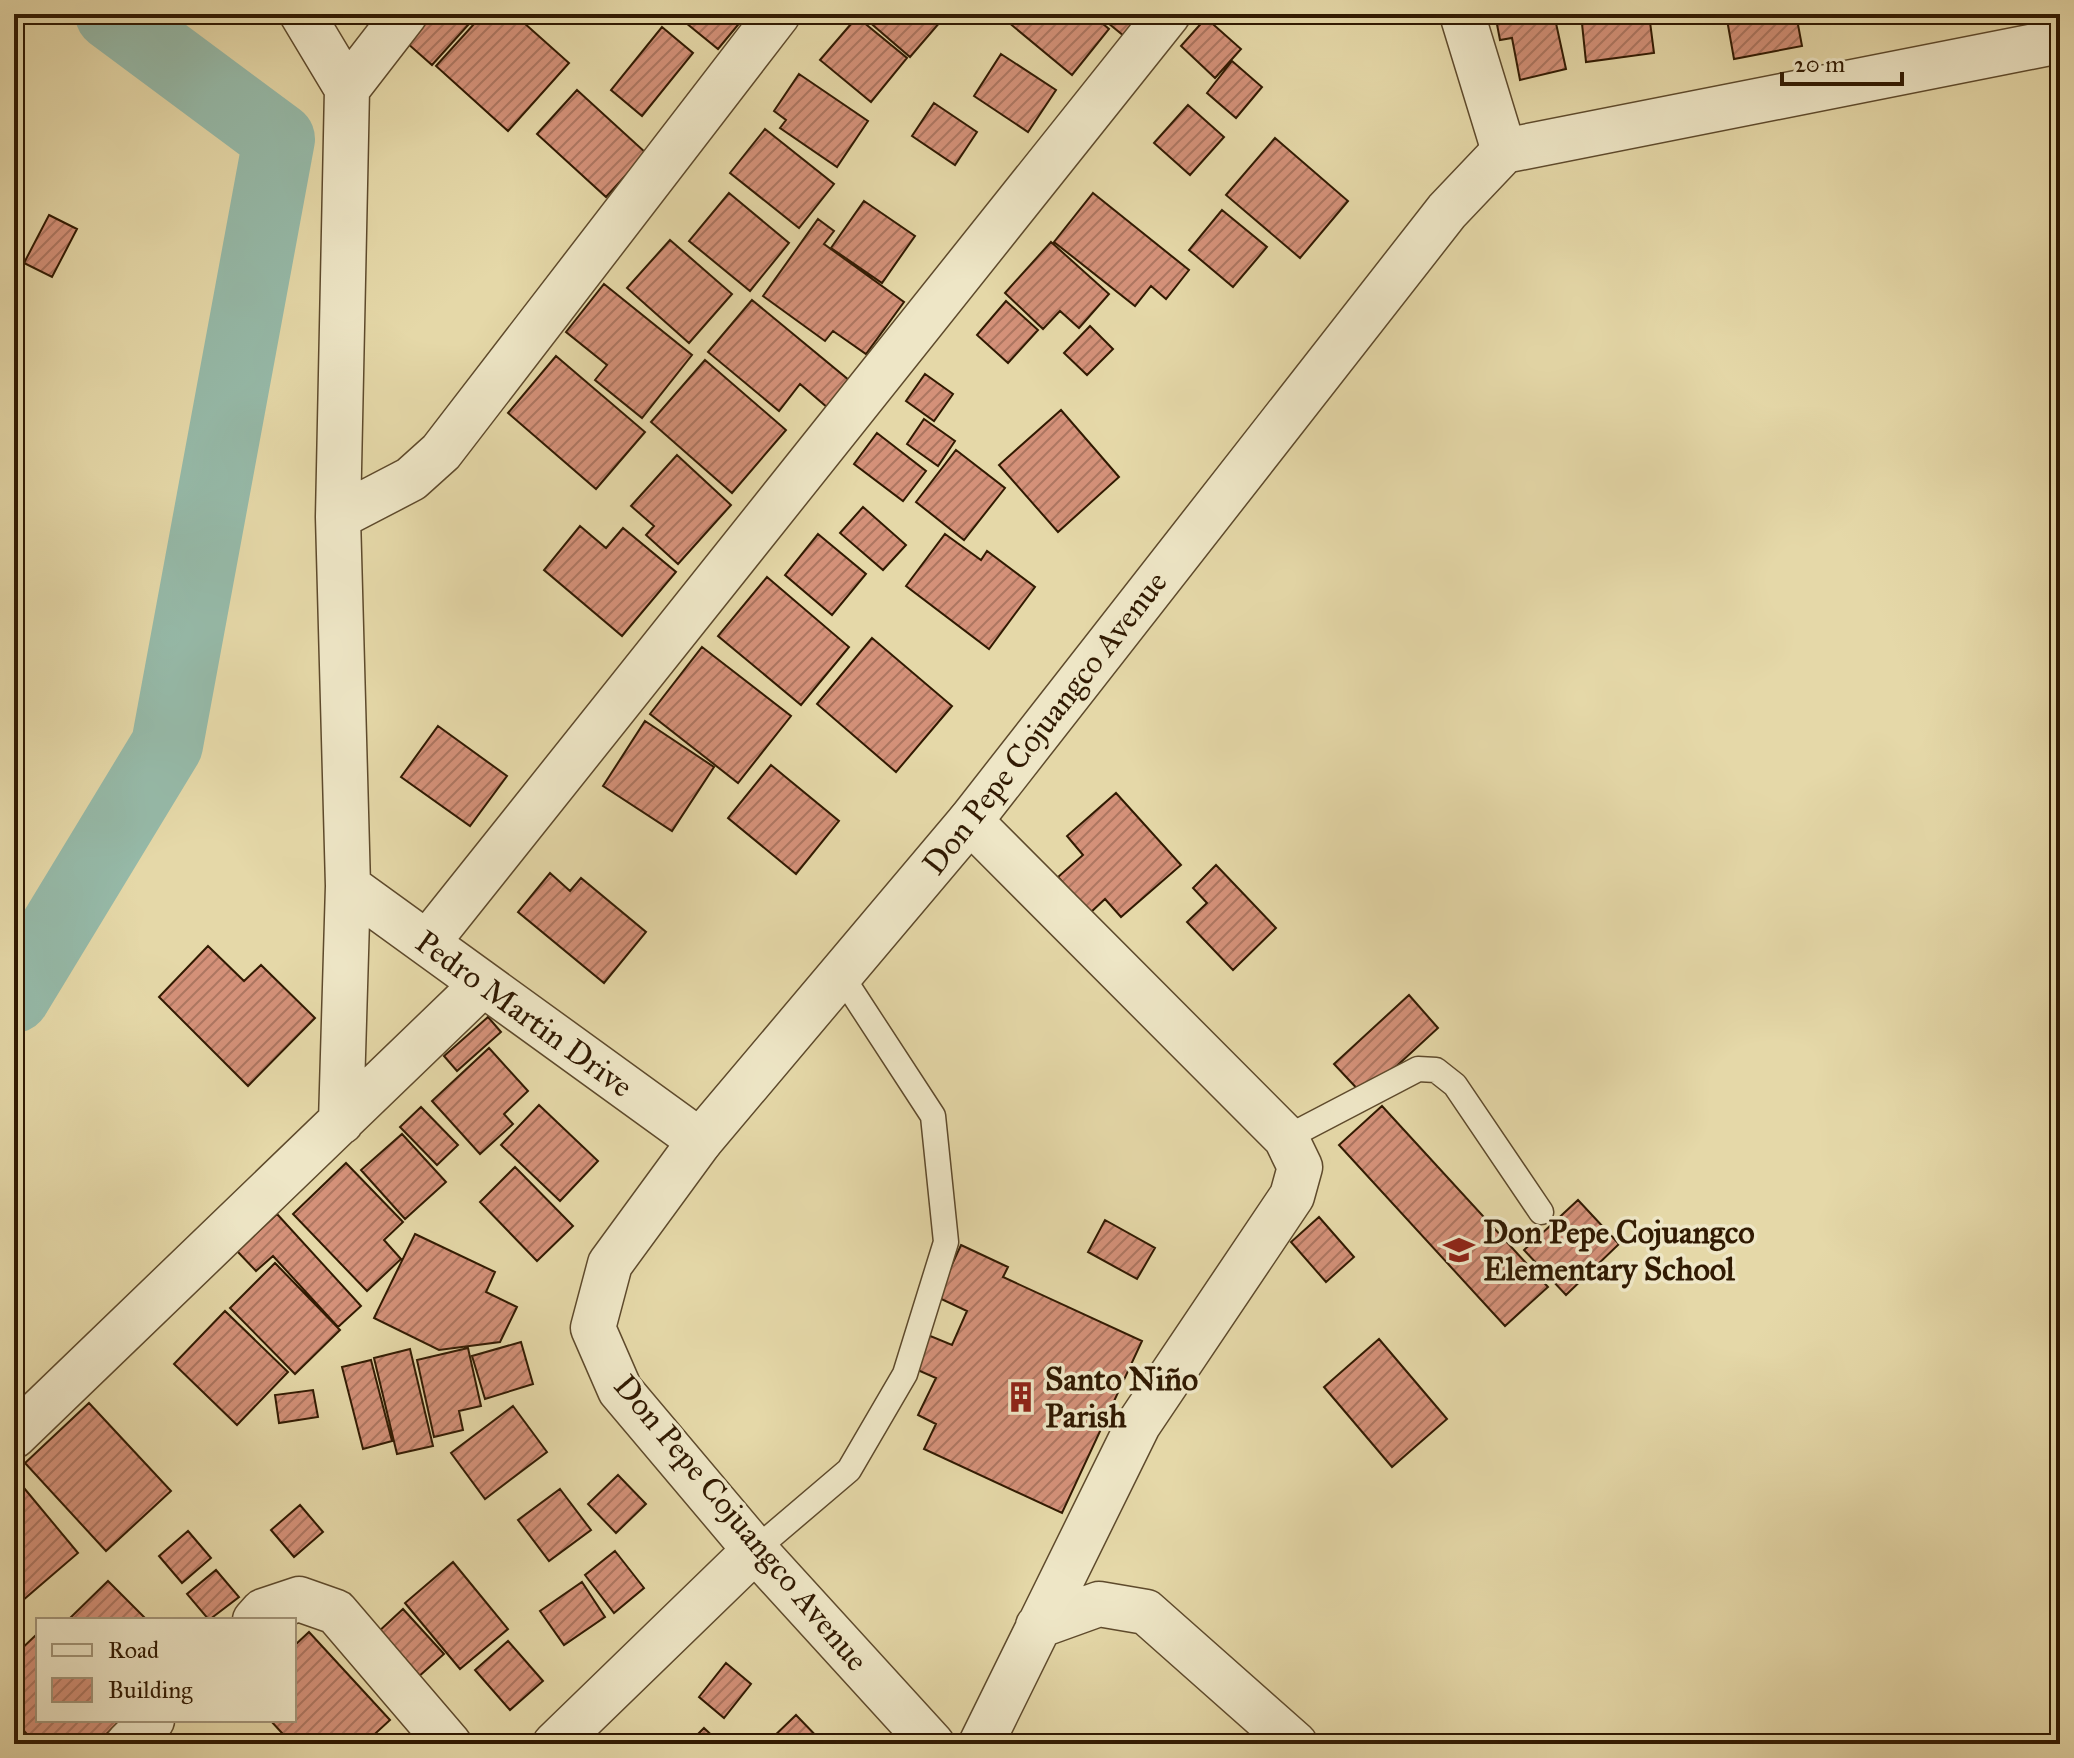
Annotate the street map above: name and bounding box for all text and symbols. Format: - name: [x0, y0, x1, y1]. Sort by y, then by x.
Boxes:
- scale bar: [1782, 36, 1902, 86]
- text: 20 m: [1794, 49, 1845, 79]
- street label: Don Pepe Cojuangco Avenue: [914, 563, 1176, 883]
- street label: Pedro Martin Drive: [408, 922, 640, 1106]
- place label: Don Pepe Cojuangco Elementary School: [1483, 1213, 1755, 1289]
- school or university icon: Don Pepe Cojuangco Elementary School: [1442, 1233, 1476, 1267]
- place label: Santo Niño Parish: [1045, 1360, 1198, 1436]
- street label: Don Pepe Cojuangco Avenue: [606, 1367, 876, 1679]
- building icon: Santo Niño Parish: [1004, 1380, 1038, 1414]
- legend: [36, 1618, 296, 1722]
- text: Road: [108, 1635, 159, 1665]
- text: Building: [108, 1675, 193, 1705]

